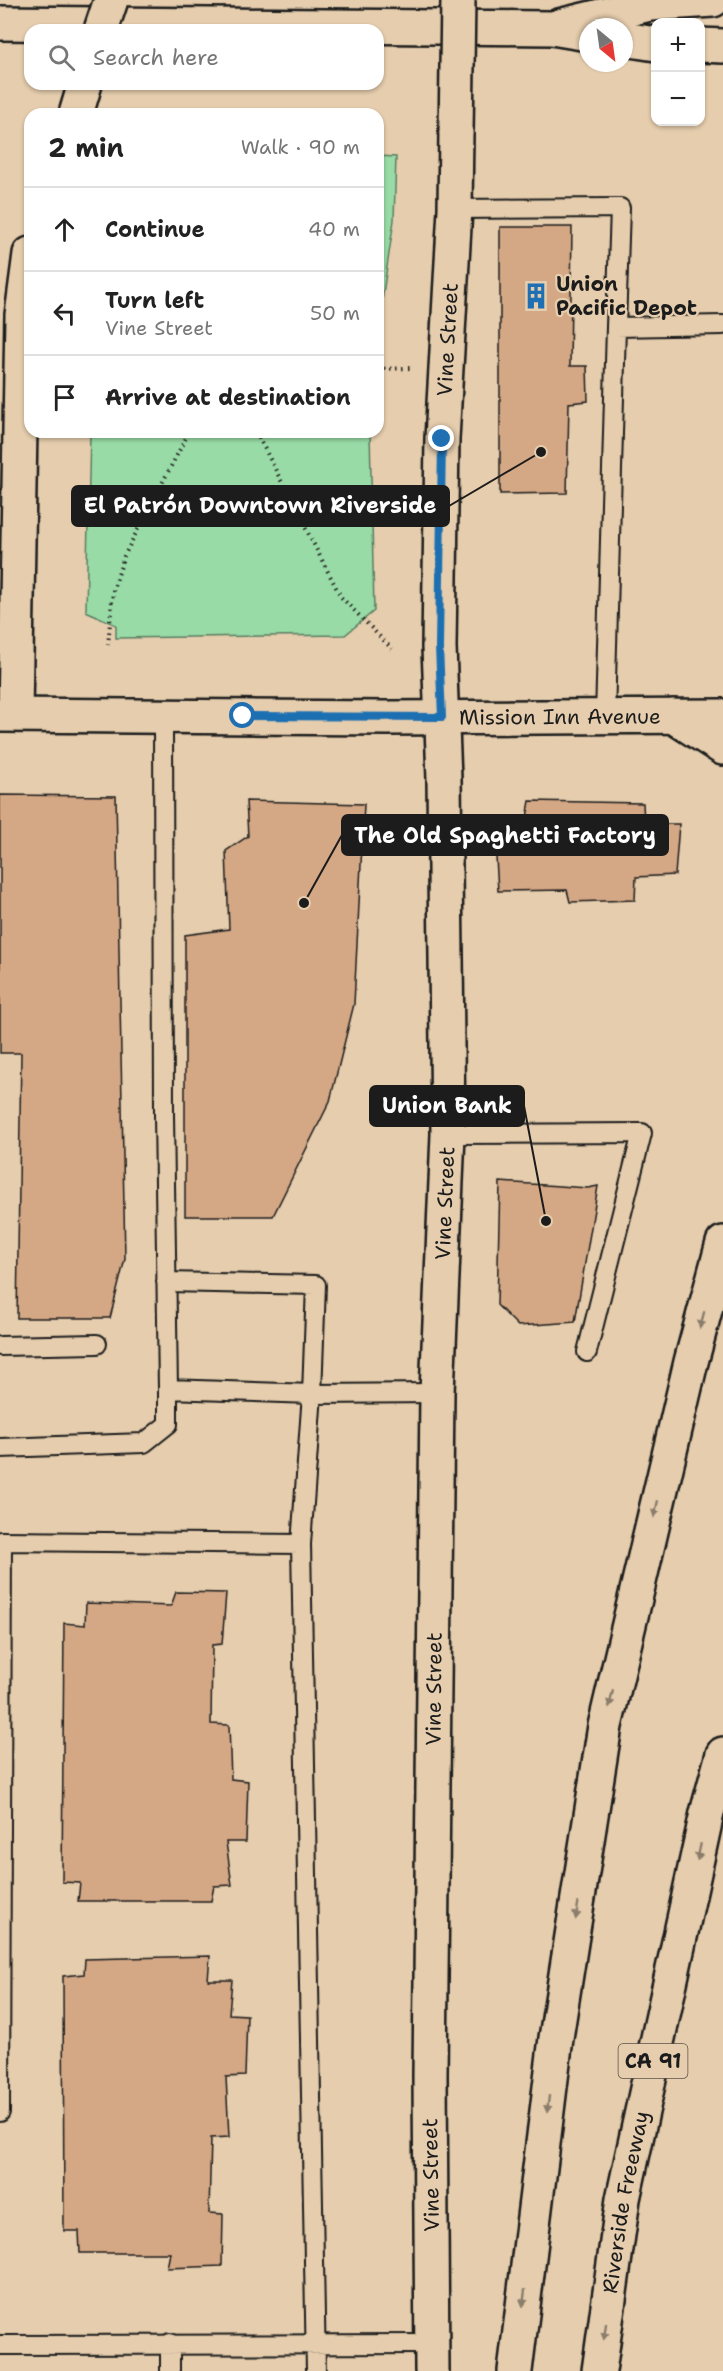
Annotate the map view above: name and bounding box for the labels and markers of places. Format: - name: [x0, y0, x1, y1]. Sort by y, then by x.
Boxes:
- place label: Union Pacific Depot: [556, 270, 697, 322]
- building icon: Union Pacific Depot: [521, 281, 551, 311]
- callout: El Patrón Downtown Riverside: [72, 486, 449, 526]
- callout: The Old Spaghetti Factory: [342, 815, 668, 855]
- callout: Union Bank: [370, 1086, 524, 1126]

